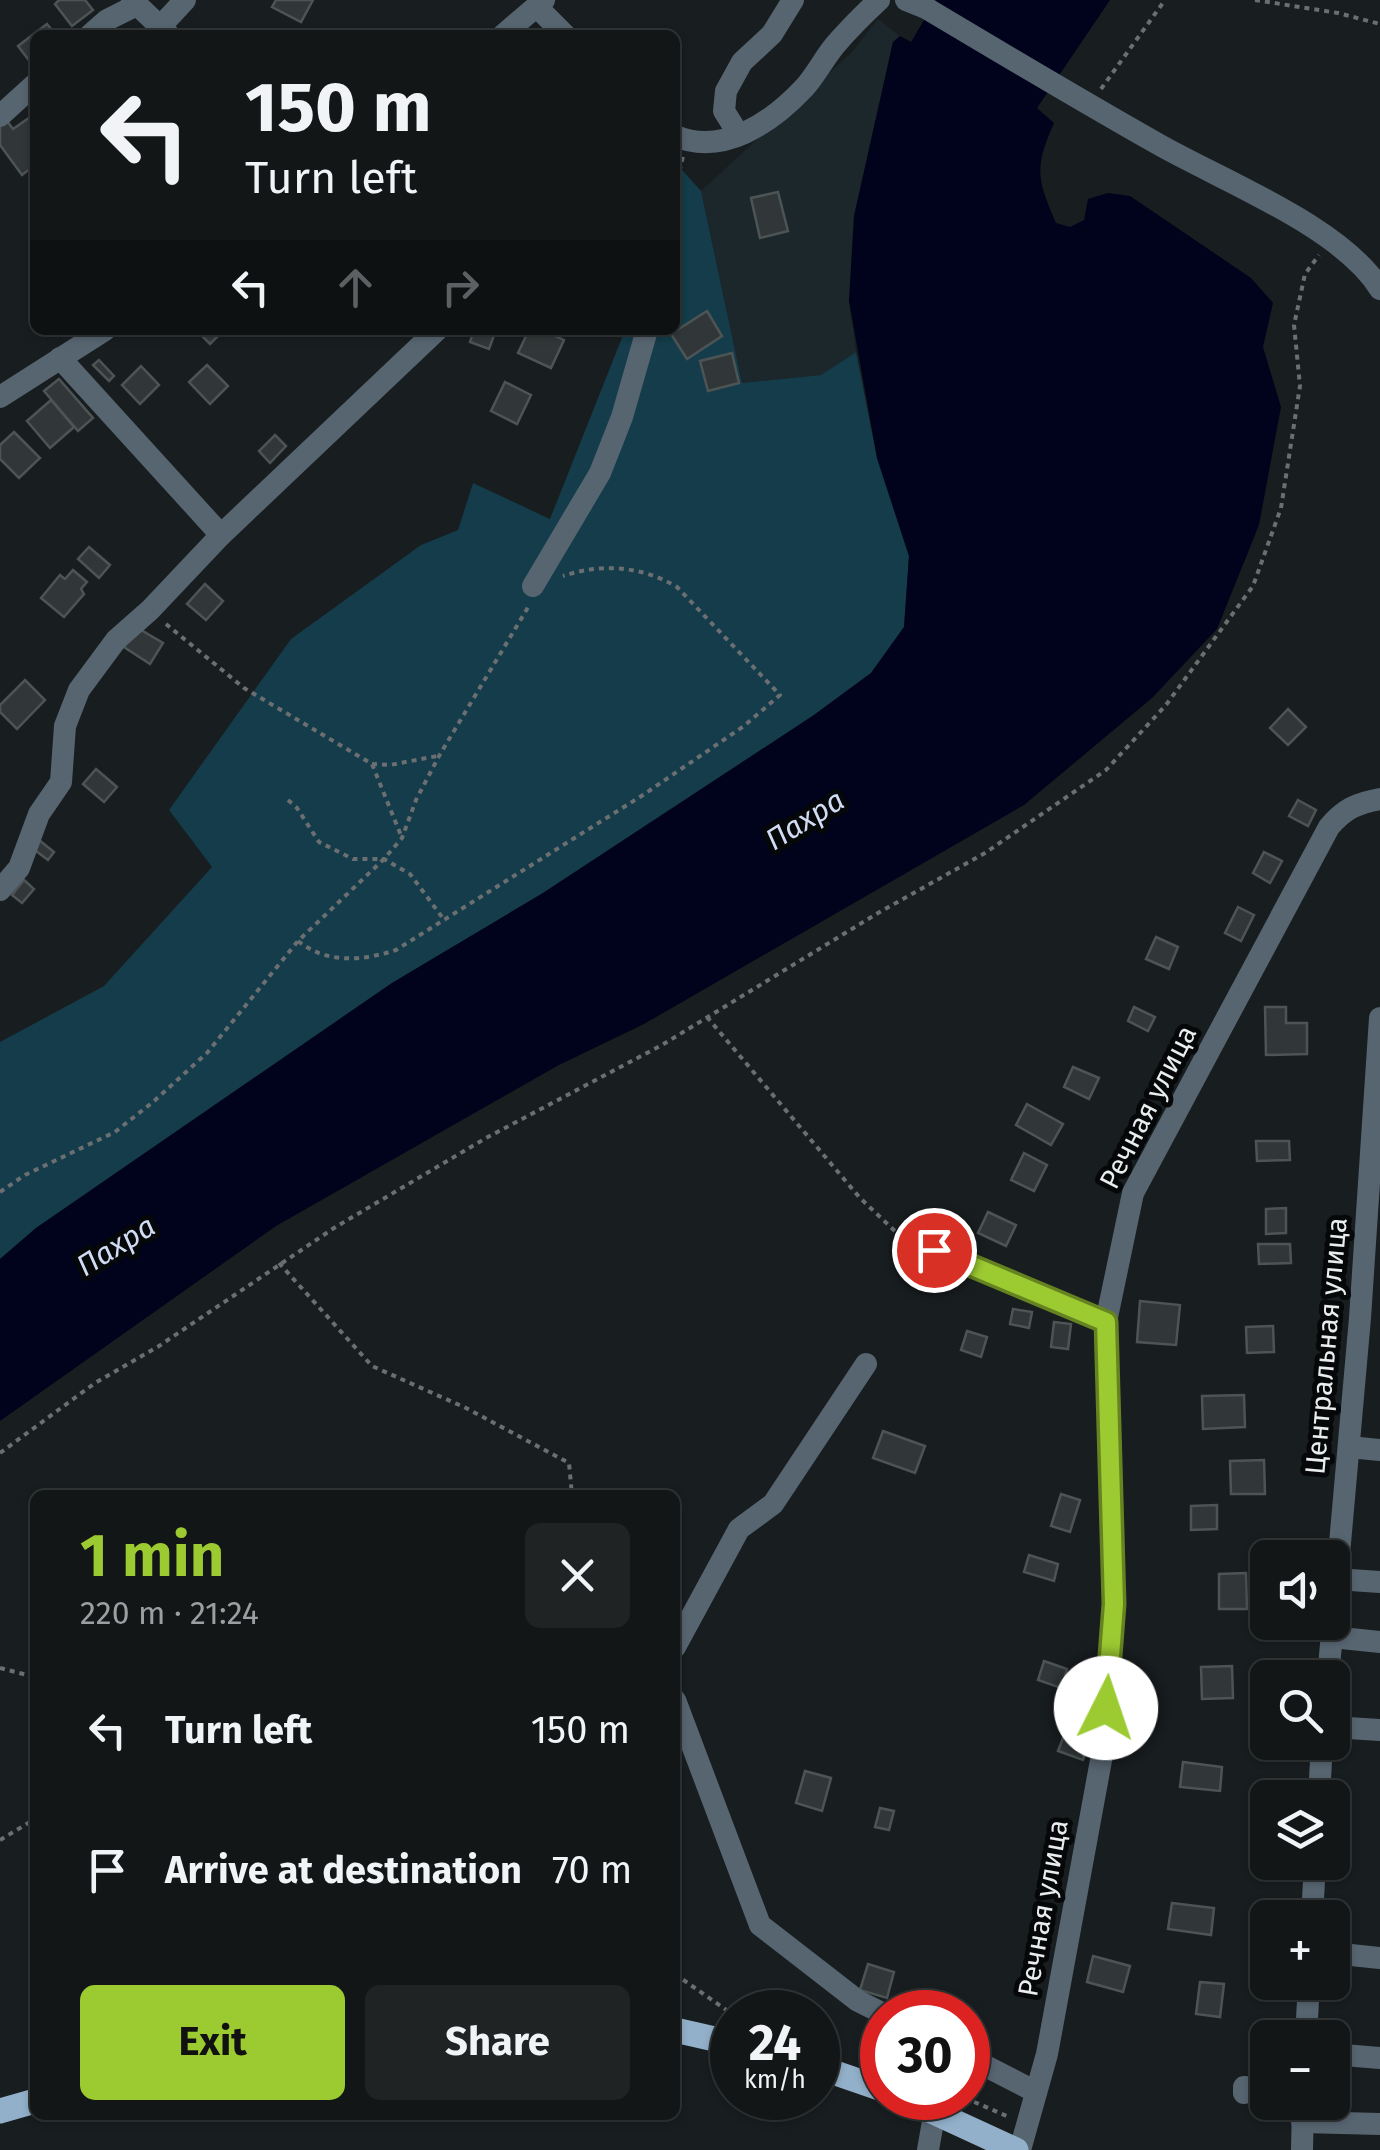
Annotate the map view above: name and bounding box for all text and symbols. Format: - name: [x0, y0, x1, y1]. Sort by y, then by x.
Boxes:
- text: 150 m: [245, 66, 432, 150]
- icon: left: [80, 70, 210, 200]
- text: Turn left: [245, 151, 417, 205]
- icon: left: [223, 260, 278, 315]
- icon: ahead: [328, 260, 383, 315]
- icon: right: [433, 260, 488, 315]
- water label: Пахра: [759, 782, 851, 858]
- street label: Речная улица: [1093, 1020, 1203, 1194]
- water label: Пахра: [70, 1208, 162, 1284]
- pin: [892, 1208, 977, 1293]
- street label: Центральная улица: [1298, 1216, 1354, 1476]
- icon: arrive: [907, 1223, 962, 1278]
- text: 1 min: [80, 1520, 224, 1592]
- button: close: [525, 1523, 630, 1628]
- map controls: [1250, 1540, 1350, 2120]
- button: sound: [1250, 1540, 1350, 1640]
- text: 220 m · 21:24: [80, 1594, 259, 1632]
- position arrow: [1054, 1656, 1158, 1760]
- button: search: [1250, 1660, 1350, 1760]
- icon: left: [80, 1703, 135, 1758]
- text: Turn left: [165, 1707, 312, 1753]
- text: 150 m: [531, 1707, 630, 1753]
- button: layers: [1250, 1780, 1350, 1880]
- street label: Речная улица: [1011, 1817, 1075, 1999]
- icon: arrive: [80, 1843, 135, 1898]
- text: Arrive at destination: [165, 1847, 522, 1893]
- text: 70 m: [552, 1847, 632, 1893]
- button: +: [1250, 1900, 1350, 2000]
- button: Exit: [80, 1985, 345, 2100]
- button: Share: [365, 1985, 630, 2100]
- speed limit sign: 30: [860, 1990, 990, 2120]
- text: 24: [749, 2013, 801, 2073]
- button: −: [1250, 2020, 1350, 2120]
- text: km/h: [744, 2065, 806, 2095]

